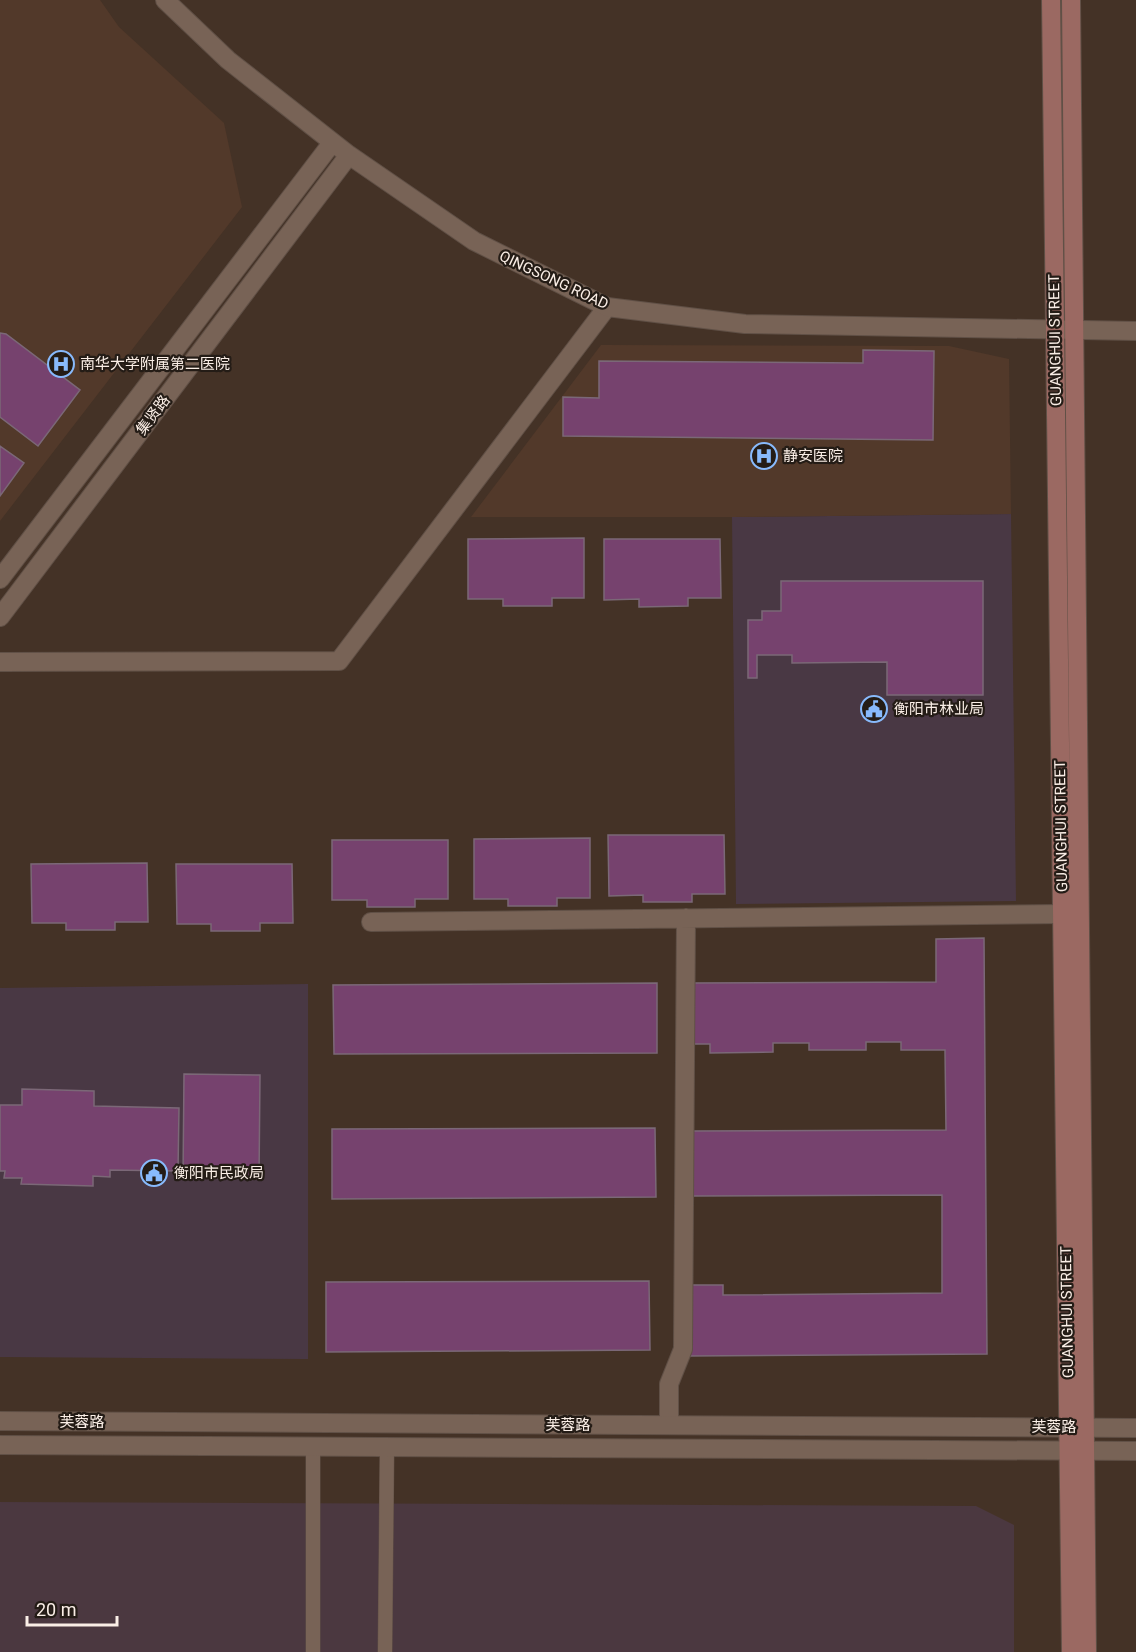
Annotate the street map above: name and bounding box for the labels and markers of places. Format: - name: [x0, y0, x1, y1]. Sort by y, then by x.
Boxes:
- hospital icon: 南华大学附属第二医院: [46, 349, 76, 379]
- place label: 南华大学附属第二医院: [80, 355, 230, 373]
- hospital icon: 静安医院: [749, 441, 779, 471]
- place label: 静安医院: [783, 447, 843, 465]
- public building icon: 衡阳市林业局: [859, 694, 889, 724]
- place label: 衡阳市林业局: [894, 700, 984, 718]
- public building icon: 衡阳市民政局: [139, 1158, 169, 1188]
- place label: 衡阳市民政局: [174, 1164, 264, 1182]

